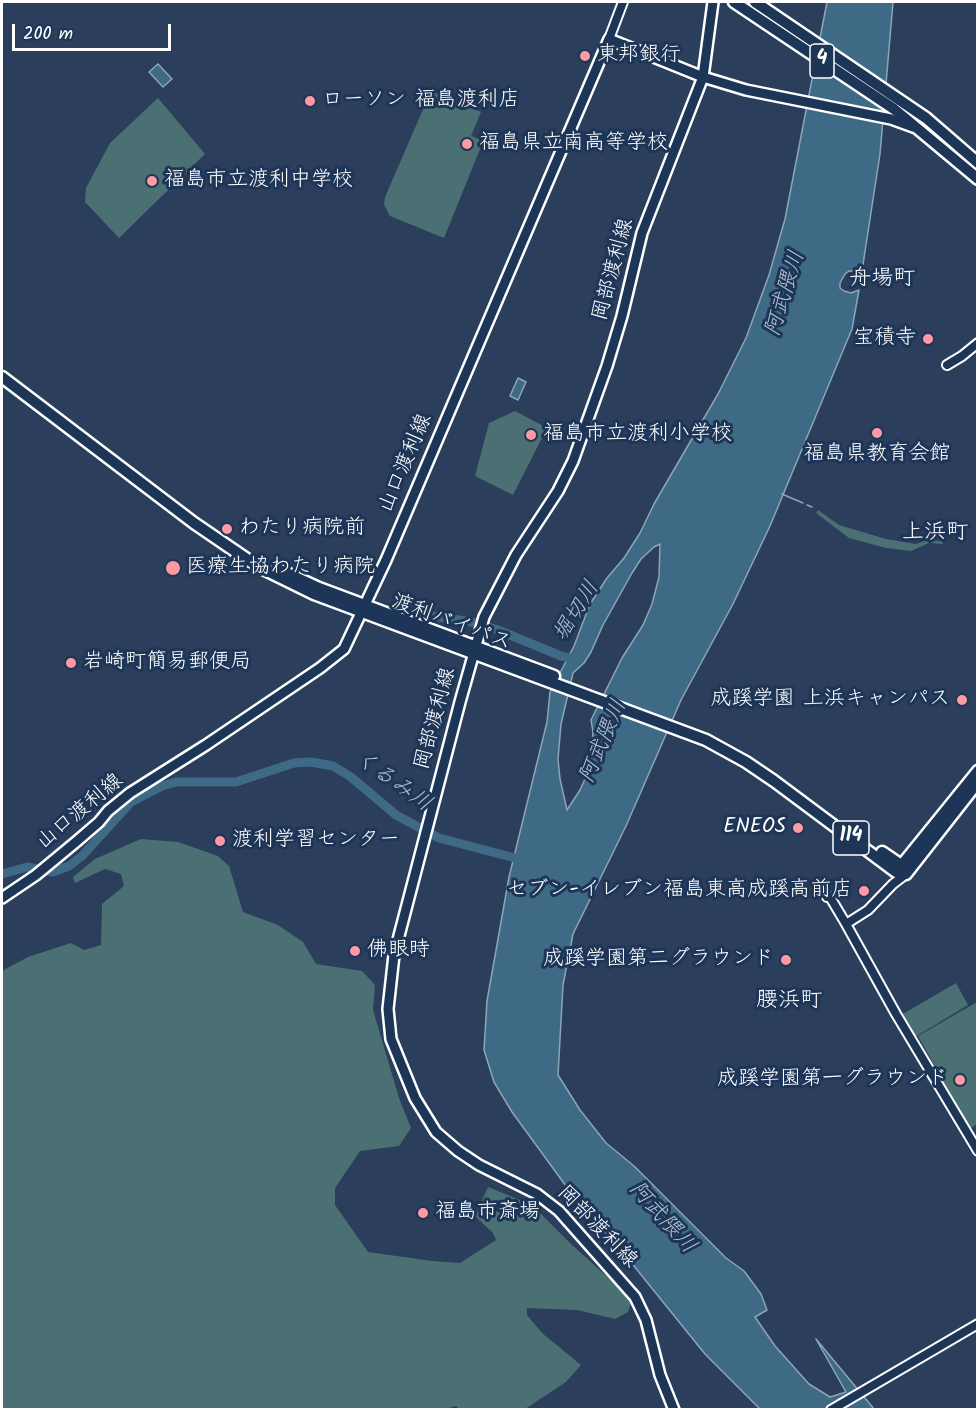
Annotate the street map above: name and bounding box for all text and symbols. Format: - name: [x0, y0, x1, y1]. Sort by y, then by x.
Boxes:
- scale bar: [15, 12, 174, 50]
- text: 200 m: [23, 20, 73, 49]
- place label: 東邦銀行: [597, 43, 681, 69]
- road number: 4: [810, 44, 834, 78]
- marker: 東邦銀行: [578, 49, 592, 63]
- place label: ローソン 福島渡利店: [322, 88, 519, 114]
- marker: ローソン 福島渡利店: [303, 94, 317, 108]
- place label: 福島県立南高等学校: [479, 131, 668, 157]
- marker: 福島県立南高等学校: [460, 137, 474, 151]
- place label: 福島市立渡利中学校: [164, 168, 353, 194]
- marker: 福島市立渡利中学校: [145, 174, 159, 188]
- street label: 岡部渡利線: [589, 216, 641, 324]
- water label: 阿武隈川: [762, 248, 812, 340]
- district label: 舟場町: [849, 267, 915, 293]
- place label: 宝積寺: [853, 326, 916, 352]
- marker: 宝積寺: [921, 332, 935, 346]
- street label: 山口渡利線: [375, 411, 439, 517]
- place label: 福島市立渡利小学校: [543, 422, 732, 448]
- marker: 福島県教育会館: [870, 426, 884, 440]
- marker: 福島市立渡利小学校: [524, 428, 538, 442]
- place label: 福島県教育会館: [804, 442, 950, 468]
- place label: わたり病院前: [239, 516, 365, 542]
- district label: 上浜町: [902, 521, 968, 547]
- marker: わたり病院前: [220, 522, 234, 536]
- place label: 医療生協わたり病院: [186, 555, 375, 581]
- marker: 医療生協わたり病院: [164, 559, 182, 577]
- water label: 堀切川: [549, 577, 607, 647]
- street label: 渡利バイパス: [387, 591, 515, 657]
- place label: 岩崎町簡易郵便局: [83, 650, 251, 676]
- marker: 岩崎町簡易郵便局: [64, 656, 78, 670]
- street label: 岡部渡利線: [411, 665, 463, 773]
- place label: 成蹊学園 上浜キャンパス: [711, 687, 950, 713]
- marker: 成蹊学園 上浜キャンパス: [955, 693, 969, 707]
- water label: 阿武隈川: [576, 696, 634, 788]
- water label: くるみ川: [348, 747, 436, 819]
- street label: 山口渡利線: [33, 770, 129, 856]
- place label: ENEOS: [723, 815, 786, 841]
- marker: ENEOS: [791, 821, 805, 835]
- road number: 114: [833, 821, 869, 855]
- place label: 渡利学習センター: [232, 828, 400, 854]
- marker: 渡利学習センター: [213, 834, 227, 848]
- place label: セブン-イレブン福島東高成蹊高前店: [506, 878, 852, 904]
- marker: セブン-イレブン福島東高成蹊高前店: [857, 884, 871, 898]
- place label: 佛眼時: [367, 938, 430, 964]
- marker: 佛眼時: [348, 944, 362, 958]
- place label: 成蹊学園第二グラウンド: [543, 947, 774, 973]
- marker: 成蹊学園第二グラウンド: [779, 953, 793, 967]
- district label: 腰浜町: [756, 989, 822, 1015]
- place label: 成蹊学園第一グラウンド: [717, 1067, 948, 1093]
- marker: 成蹊学園第一グラウンド: [953, 1073, 967, 1087]
- water label: 阿武隈川: [622, 1177, 700, 1261]
- street label: 岡部渡利線: [550, 1181, 642, 1275]
- place label: 福島市斎場: [435, 1200, 540, 1226]
- marker: 福島市斎場: [416, 1206, 430, 1220]

